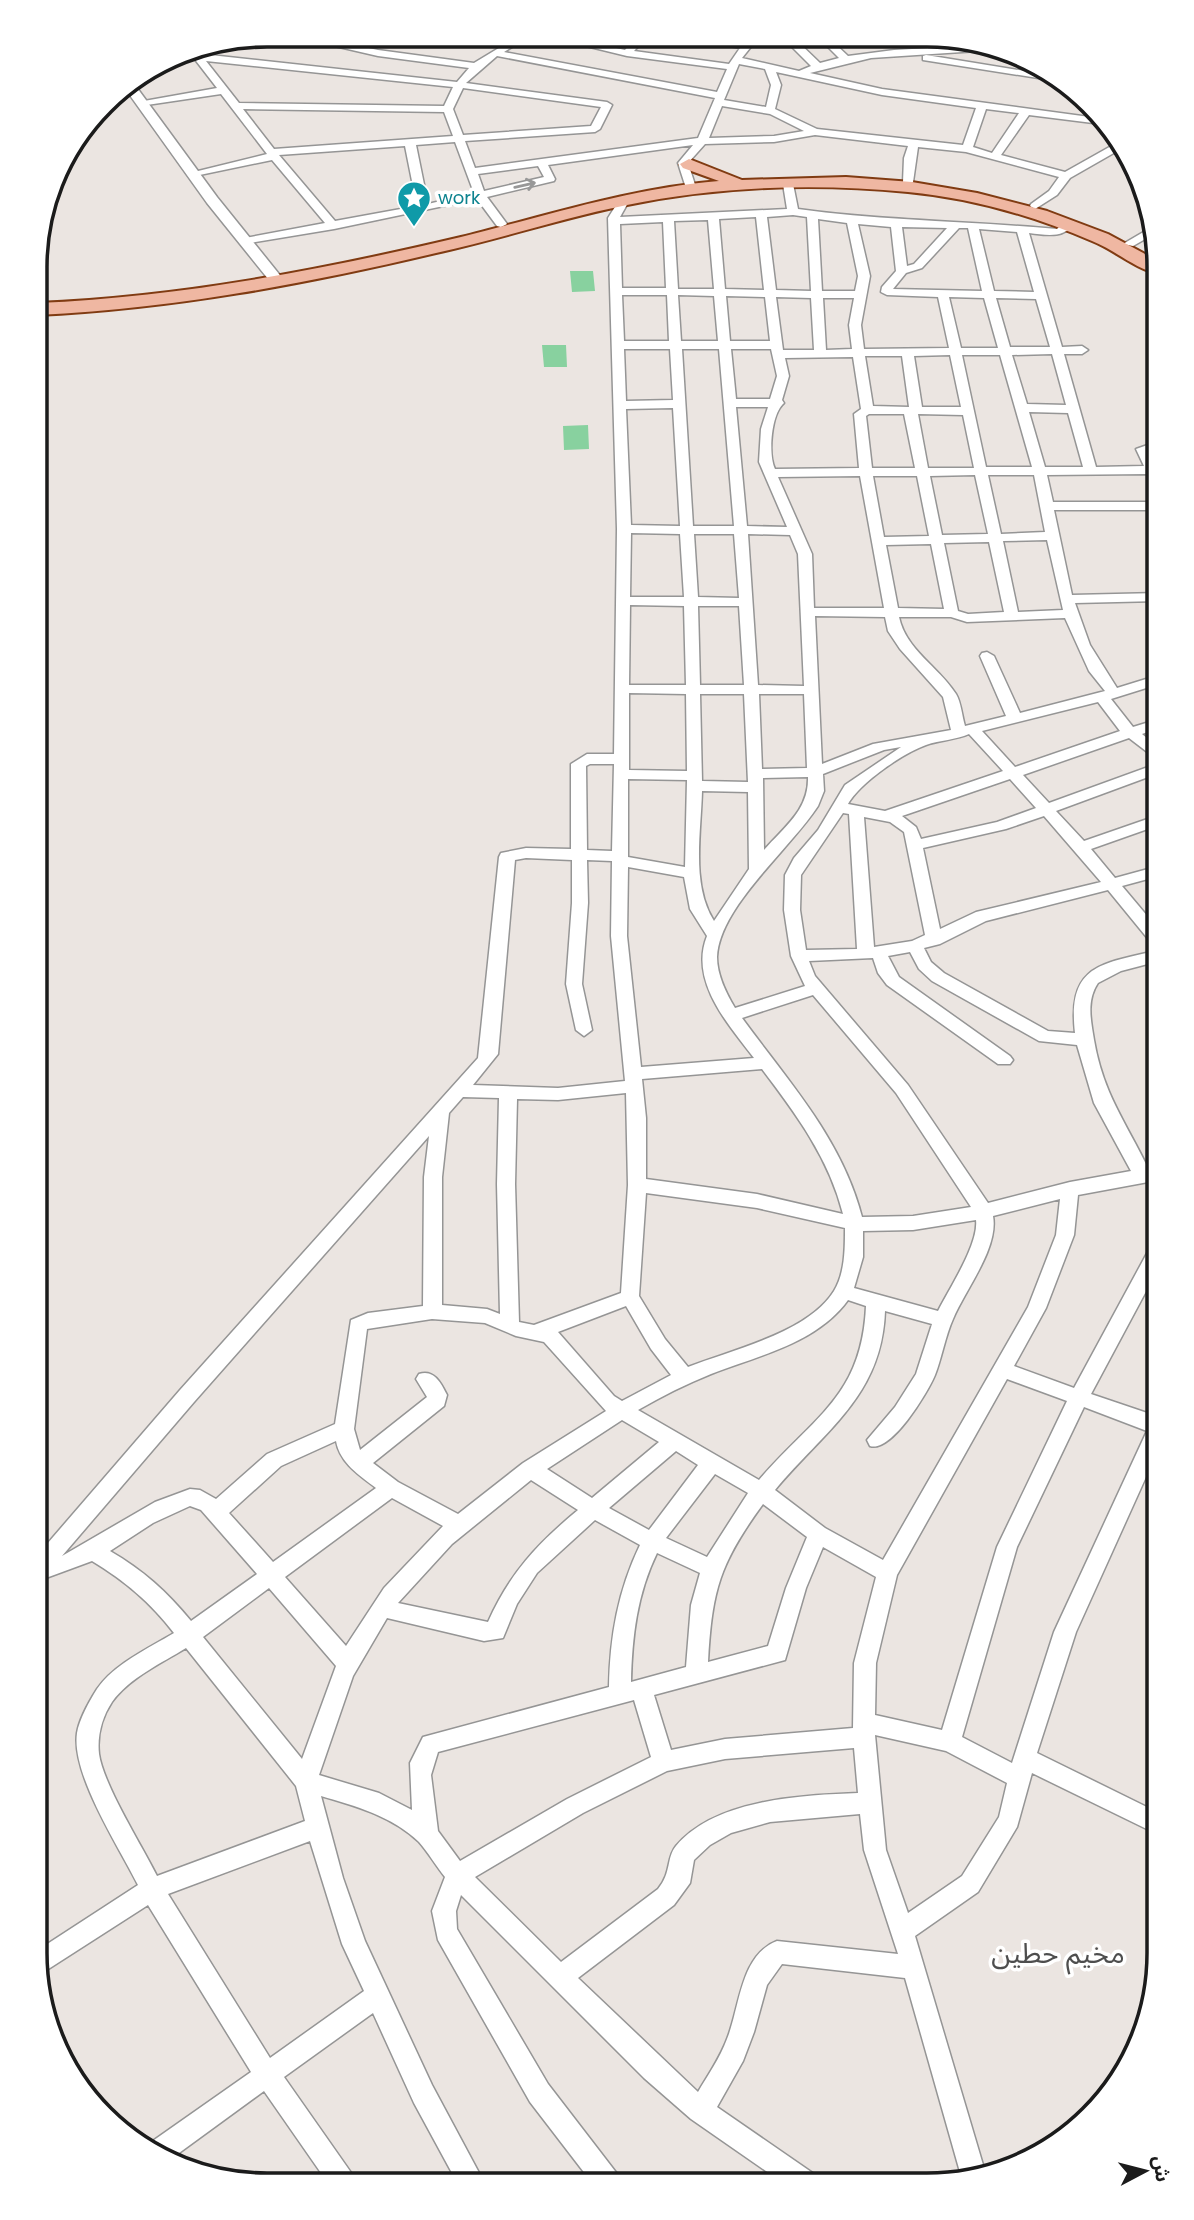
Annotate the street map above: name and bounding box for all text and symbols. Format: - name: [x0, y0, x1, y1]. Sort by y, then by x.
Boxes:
- one-way arrow: [513, 178, 536, 191]
- place icon: work: [395, 179, 433, 228]
- place label: work: [438, 185, 481, 210]
- district label: مخيم حطين: [991, 1934, 1125, 1975]
- north arrow: [1110, 2136, 1180, 2206]
- text: ش: [1146, 2154, 1176, 2184]

